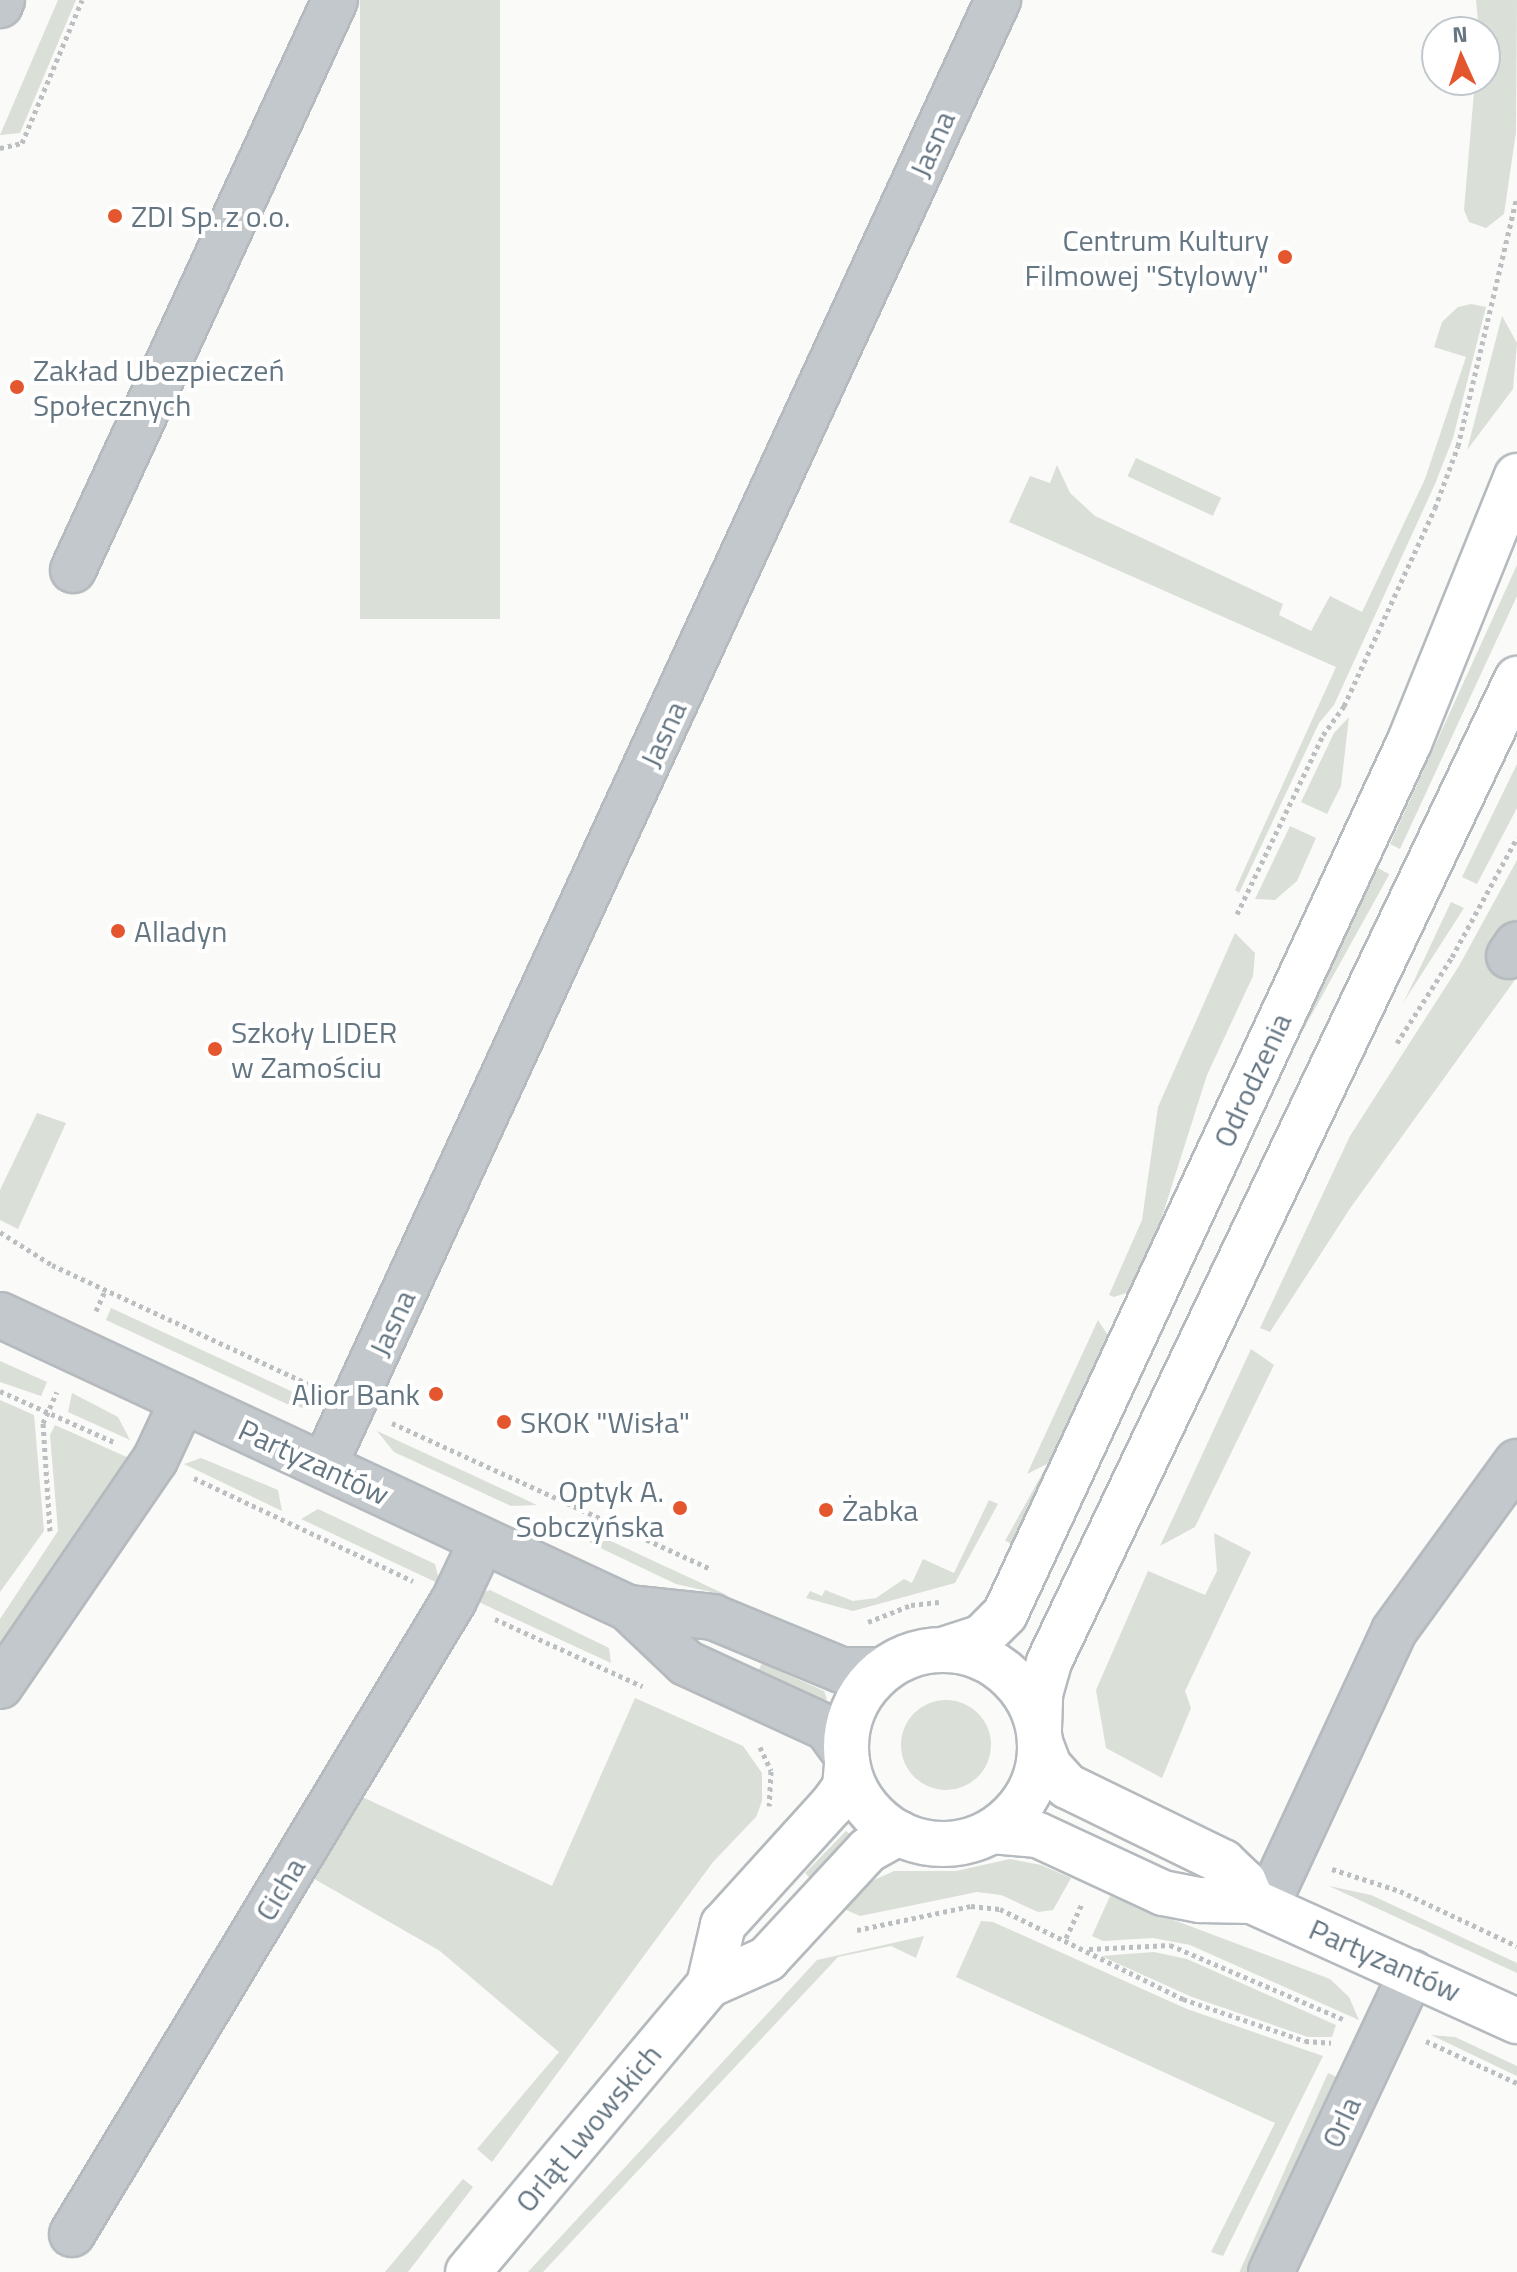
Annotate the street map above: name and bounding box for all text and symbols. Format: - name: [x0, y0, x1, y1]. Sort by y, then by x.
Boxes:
- north arrow: [1421, 16, 1501, 96]
- text: N: [1451, 17, 1468, 51]
- street label: Jasna: [902, 105, 962, 183]
- place label: ZDI Sp. z o.o.: [131, 198, 290, 234]
- marker: ZDI Sp. z o.o.: [106, 207, 124, 225]
- place label: Centrum Kultury Filmowej "Stylowy": [1025, 222, 1269, 292]
- marker: Centrum Kultury Filmowej "Stylowy": [1276, 248, 1294, 266]
- place label: Zakład Ubezpieczeń Społecznych: [33, 352, 285, 422]
- marker: Zakład Ubezpieczeń Społecznych: [8, 378, 26, 396]
- street label: Jasna: [632, 695, 694, 773]
- place label: Alladyn: [134, 913, 227, 949]
- marker: Alladyn: [109, 922, 127, 940]
- street label: Odrodzenia: [1205, 1007, 1299, 1153]
- place label: Szkoły LIDER w Zamościu: [231, 1014, 397, 1084]
- marker: Szkoły LIDER w Zamościu: [206, 1040, 224, 1058]
- street label: Jasna: [361, 1284, 423, 1362]
- place label: Alior Bank: [292, 1376, 420, 1412]
- marker: Alior Bank: [427, 1385, 445, 1403]
- place label: SKOK "Wisła": [520, 1404, 690, 1440]
- street label: Partyzantów: [233, 1411, 395, 1513]
- marker: SKOK "Wisła": [495, 1413, 513, 1431]
- place label: Optyk A. Sobczyńska: [516, 1473, 664, 1544]
- place label: Żabka: [842, 1492, 918, 1528]
- marker: Optyk A. Sobczyńska: [671, 1499, 689, 1517]
- marker: Żabka: [817, 1501, 835, 1519]
- street label: Cicha: [247, 1851, 313, 1927]
- street label: Partyzantów: [1304, 1911, 1466, 2009]
- street label: Orląt Lwowskich: [507, 2037, 669, 2219]
- street label: Orla: [1314, 2091, 1368, 2153]

